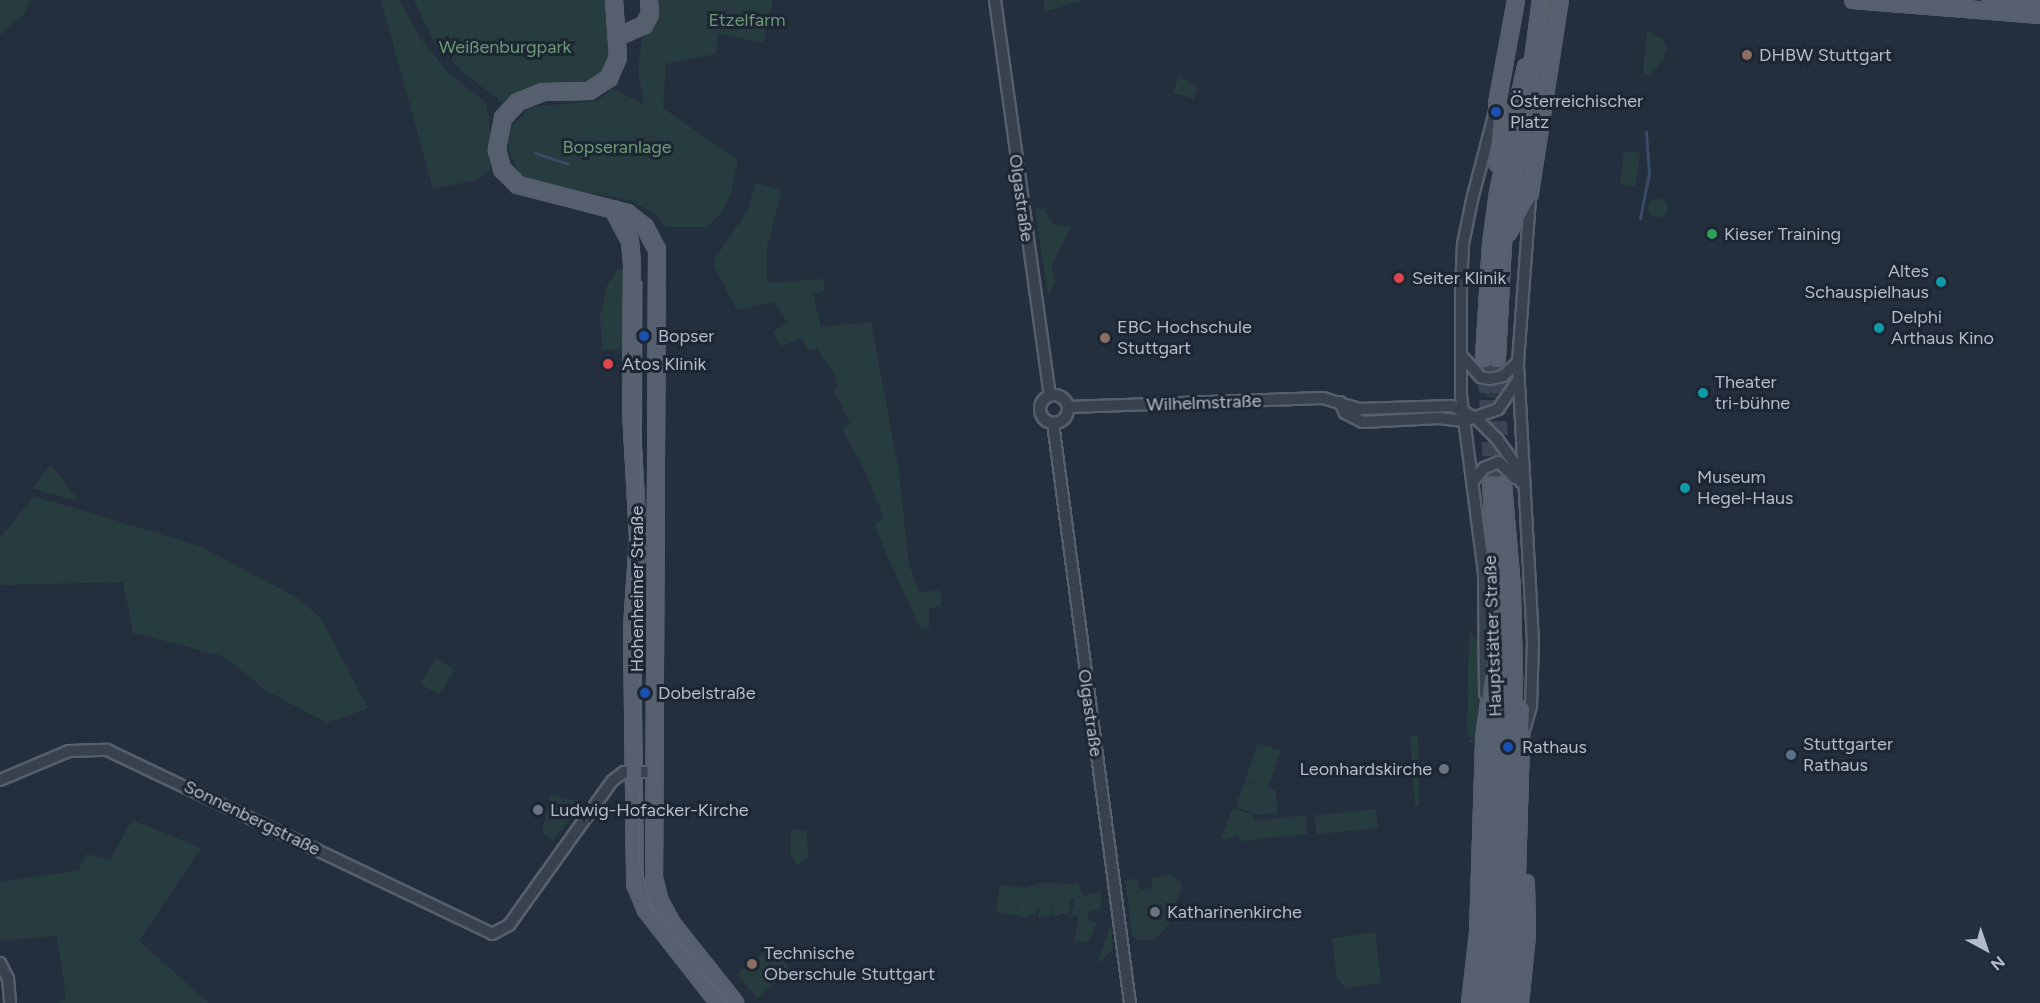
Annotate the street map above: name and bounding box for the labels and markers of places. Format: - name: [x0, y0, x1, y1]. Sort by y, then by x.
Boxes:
- place label: DHBW Stuttgart: [1759, 44, 1892, 66]
- marker: DHBW Stuttgart: [1740, 48, 1754, 62]
- place label: Österreichischer Platz: [1510, 91, 1643, 134]
- marker: Österreichischer Platz: [1487, 103, 1505, 121]
- place label: Kieser Training: [1724, 223, 1841, 245]
- marker: Kieser Training: [1705, 227, 1719, 241]
- place label: Altes Schauspielhaus: [1804, 261, 1929, 304]
- place label: Seiter Klinik: [1412, 267, 1506, 289]
- marker: Seiter Klinik: [1390, 269, 1408, 287]
- marker: Altes Schauspielhaus: [1934, 275, 1948, 289]
- place label: Delphi Arthaus Kino: [1891, 307, 1994, 350]
- place label: EBC Hochschule Stuttgart: [1117, 317, 1252, 360]
- marker: Delphi Arthaus Kino: [1872, 321, 1886, 335]
- place label: Bopser: [658, 325, 714, 347]
- marker: Bopser: [635, 327, 653, 345]
- marker: EBC Hochschule Stuttgart: [1098, 331, 1112, 345]
- place label: Atos Klinik: [622, 353, 706, 375]
- marker: Atos Klinik: [599, 355, 617, 373]
- place label: Theater tri-bühne: [1715, 372, 1790, 415]
- marker: Theater tri-bühne: [1696, 386, 1710, 400]
- place label: Museum Hegel-Haus: [1697, 467, 1793, 510]
- marker: Museum Hegel-Haus: [1678, 481, 1692, 495]
- place label: Dobelstraße: [658, 682, 756, 704]
- marker: Dobelstraße: [636, 684, 654, 702]
- place label: Stuttgarter Rathaus: [1803, 734, 1893, 777]
- place label: Rathaus: [1522, 736, 1587, 758]
- marker: Rathaus: [1499, 738, 1517, 756]
- marker: Stuttgarter Rathaus: [1784, 748, 1798, 762]
- place label: Leonhardskirche: [1299, 758, 1432, 780]
- marker: Leonhardskirche: [1437, 762, 1451, 776]
- place label: Ludwig-Hofacker-Kirche: [550, 799, 749, 821]
- marker: Ludwig-Hofacker-Kirche: [531, 803, 545, 817]
- place label: Katharinenkirche: [1167, 901, 1302, 923]
- marker: Katharinenkirche: [1148, 905, 1162, 919]
- place label: Technische Oberschule Stuttgart: [764, 943, 935, 986]
- marker: Technische Oberschule Stuttgart: [745, 957, 759, 971]

